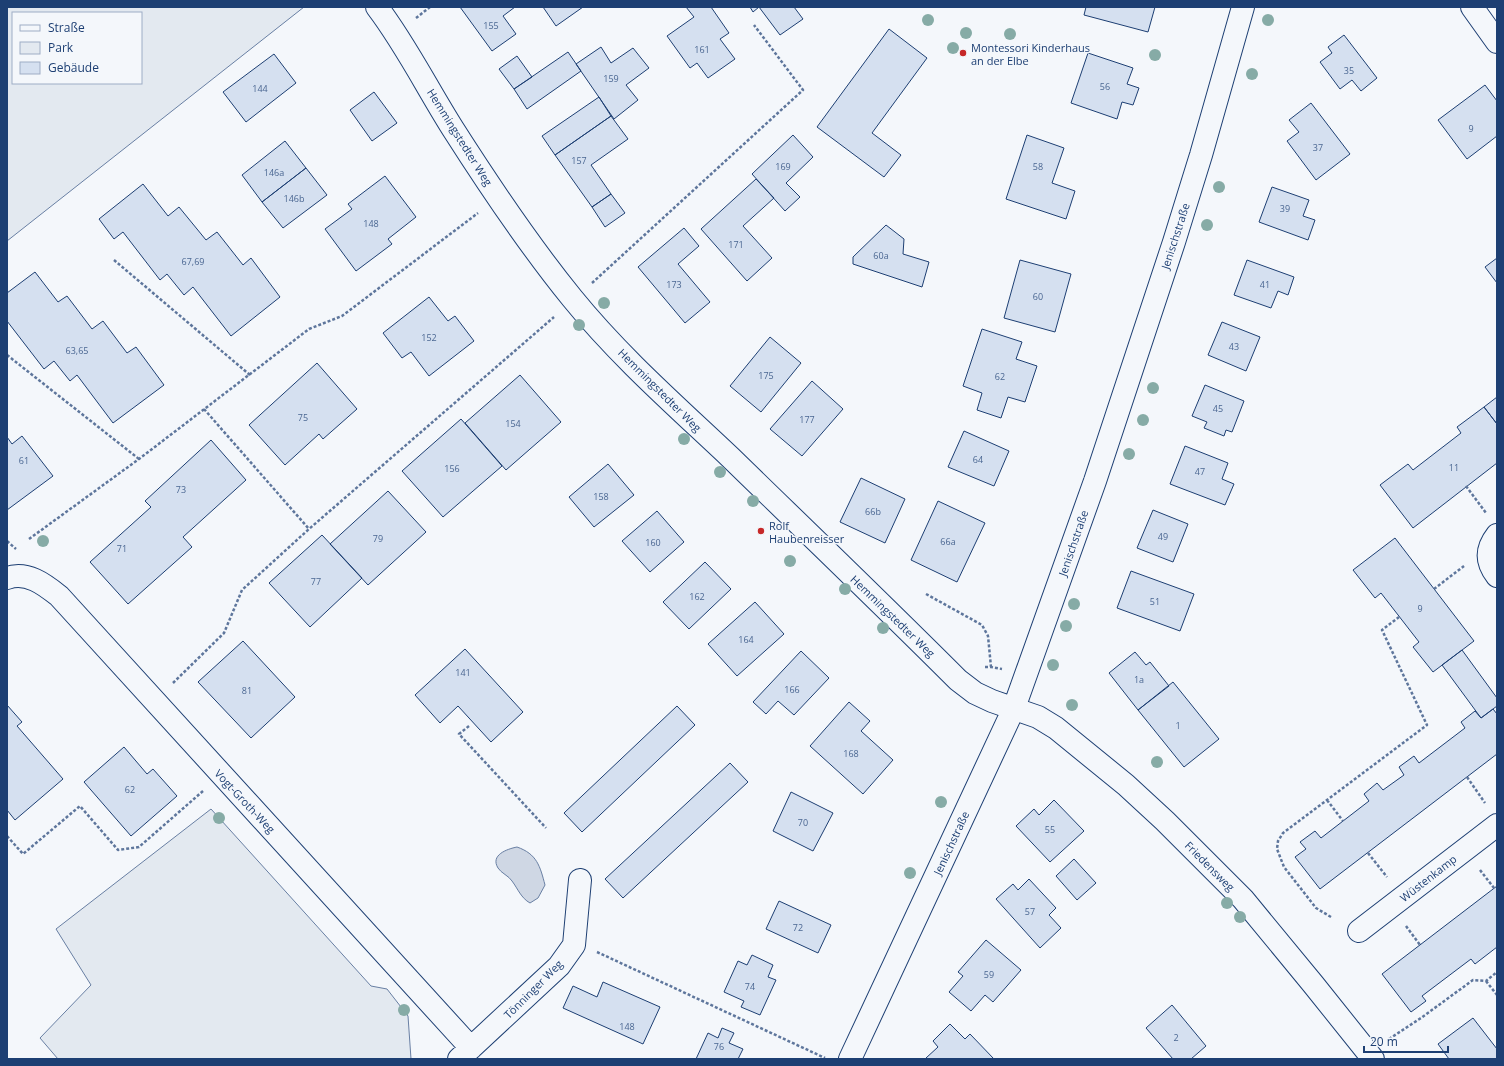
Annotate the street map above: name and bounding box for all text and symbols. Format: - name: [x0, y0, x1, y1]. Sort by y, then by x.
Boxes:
- legend: [12, 12, 142, 84]
- text: Straße: [48, 19, 85, 36]
- house number: 155: [483, 19, 499, 32]
- text: Park: [48, 39, 74, 56]
- place label: Montessori Kinderhaus an der Elbe: [971, 40, 1090, 68]
- house number: 161: [694, 43, 710, 56]
- marker: Montessori Kinderhaus an der Elbe: [958, 48, 968, 58]
- text: Gebäude: [48, 59, 99, 76]
- house number: 35: [1344, 64, 1354, 77]
- house number: 159: [603, 72, 619, 85]
- house number: 56: [1100, 80, 1110, 93]
- house number: 144: [252, 82, 268, 95]
- street label: Hemmingstedter Weg: [424, 86, 496, 188]
- house number: 9: [1468, 122, 1474, 135]
- house number: 37: [1313, 141, 1323, 154]
- house number: 157: [571, 154, 587, 167]
- house number: 169: [775, 160, 791, 173]
- house number: 58: [1033, 160, 1043, 173]
- house number: 146a: [264, 166, 284, 179]
- house number: 146b: [284, 192, 304, 205]
- street label: Jenischstraße: [1157, 201, 1193, 272]
- house number: 39: [1280, 202, 1290, 215]
- house number: 148: [363, 217, 379, 230]
- house number: 171: [728, 238, 744, 251]
- house number: 60a: [873, 249, 889, 262]
- house number: 67,69: [182, 255, 204, 268]
- house number: 173: [666, 278, 682, 291]
- house number: 41: [1260, 278, 1270, 291]
- house number: 60: [1033, 290, 1043, 303]
- house number: 152: [421, 331, 437, 344]
- house number: 43: [1229, 340, 1239, 353]
- house number: 63,65: [66, 344, 88, 357]
- street label: Hemmingstedter Weg: [615, 345, 705, 435]
- house number: 175: [758, 369, 774, 382]
- house number: 62: [995, 370, 1005, 383]
- house number: 45: [1213, 402, 1223, 415]
- house number: 75: [298, 411, 308, 424]
- house number: 177: [799, 413, 815, 426]
- house number: 154: [505, 417, 521, 430]
- house number: 64: [973, 453, 983, 466]
- house number: 61: [19, 454, 29, 467]
- house number: 11: [1449, 461, 1459, 474]
- house number: 156: [444, 462, 460, 475]
- house number: 47: [1195, 465, 1205, 478]
- house number: 73: [176, 483, 186, 496]
- house number: 158: [593, 490, 609, 503]
- house number: 66b: [865, 505, 881, 518]
- street label: Jenischstraße: [1054, 508, 1091, 579]
- place label: Rolf Haubenreisser: [769, 518, 845, 546]
- marker: Rolf Haubenreisser: [756, 526, 766, 536]
- house number: 49: [1158, 530, 1168, 543]
- house number: 79: [373, 532, 383, 545]
- house number: 66a: [940, 535, 956, 548]
- house number: 160: [645, 536, 661, 549]
- house number: 71: [117, 542, 127, 555]
- street label: Hemmingstedter Weg: [848, 572, 939, 660]
- house number: 77: [311, 575, 321, 588]
- house number: 162: [689, 590, 705, 603]
- house number: 51: [1150, 595, 1160, 608]
- house number: 9: [1417, 602, 1423, 615]
- house number: 164: [738, 633, 754, 646]
- house number: 141: [455, 666, 471, 679]
- house number: 1a: [1134, 673, 1144, 686]
- house number: 166: [784, 683, 800, 696]
- house number: 81: [242, 684, 252, 697]
- house number: 1: [1175, 719, 1181, 732]
- house number: 168: [843, 747, 859, 760]
- street label: Vogt-Groth-Weg: [211, 766, 279, 836]
- house number: 62: [125, 783, 135, 796]
- street label: Jenischstraße: [929, 809, 972, 878]
- house number: 70: [798, 816, 808, 829]
- house number: 55: [1045, 823, 1055, 836]
- street label: Friedensweg: [1182, 838, 1238, 894]
- street label: Wüstenkamp: [1397, 851, 1460, 905]
- house number: 57: [1025, 905, 1035, 918]
- house number: 72: [793, 921, 803, 934]
- street label: Tönninger Weg: [500, 956, 566, 1022]
- house number: 59: [984, 968, 994, 981]
- house number: 74: [745, 980, 755, 993]
- house number: 148: [619, 1020, 635, 1033]
- scale bar: [1364, 1028, 1448, 1054]
- house number: 2: [1173, 1031, 1179, 1044]
- text: 20 m: [1370, 1033, 1398, 1050]
- house number: 76: [714, 1040, 724, 1053]

